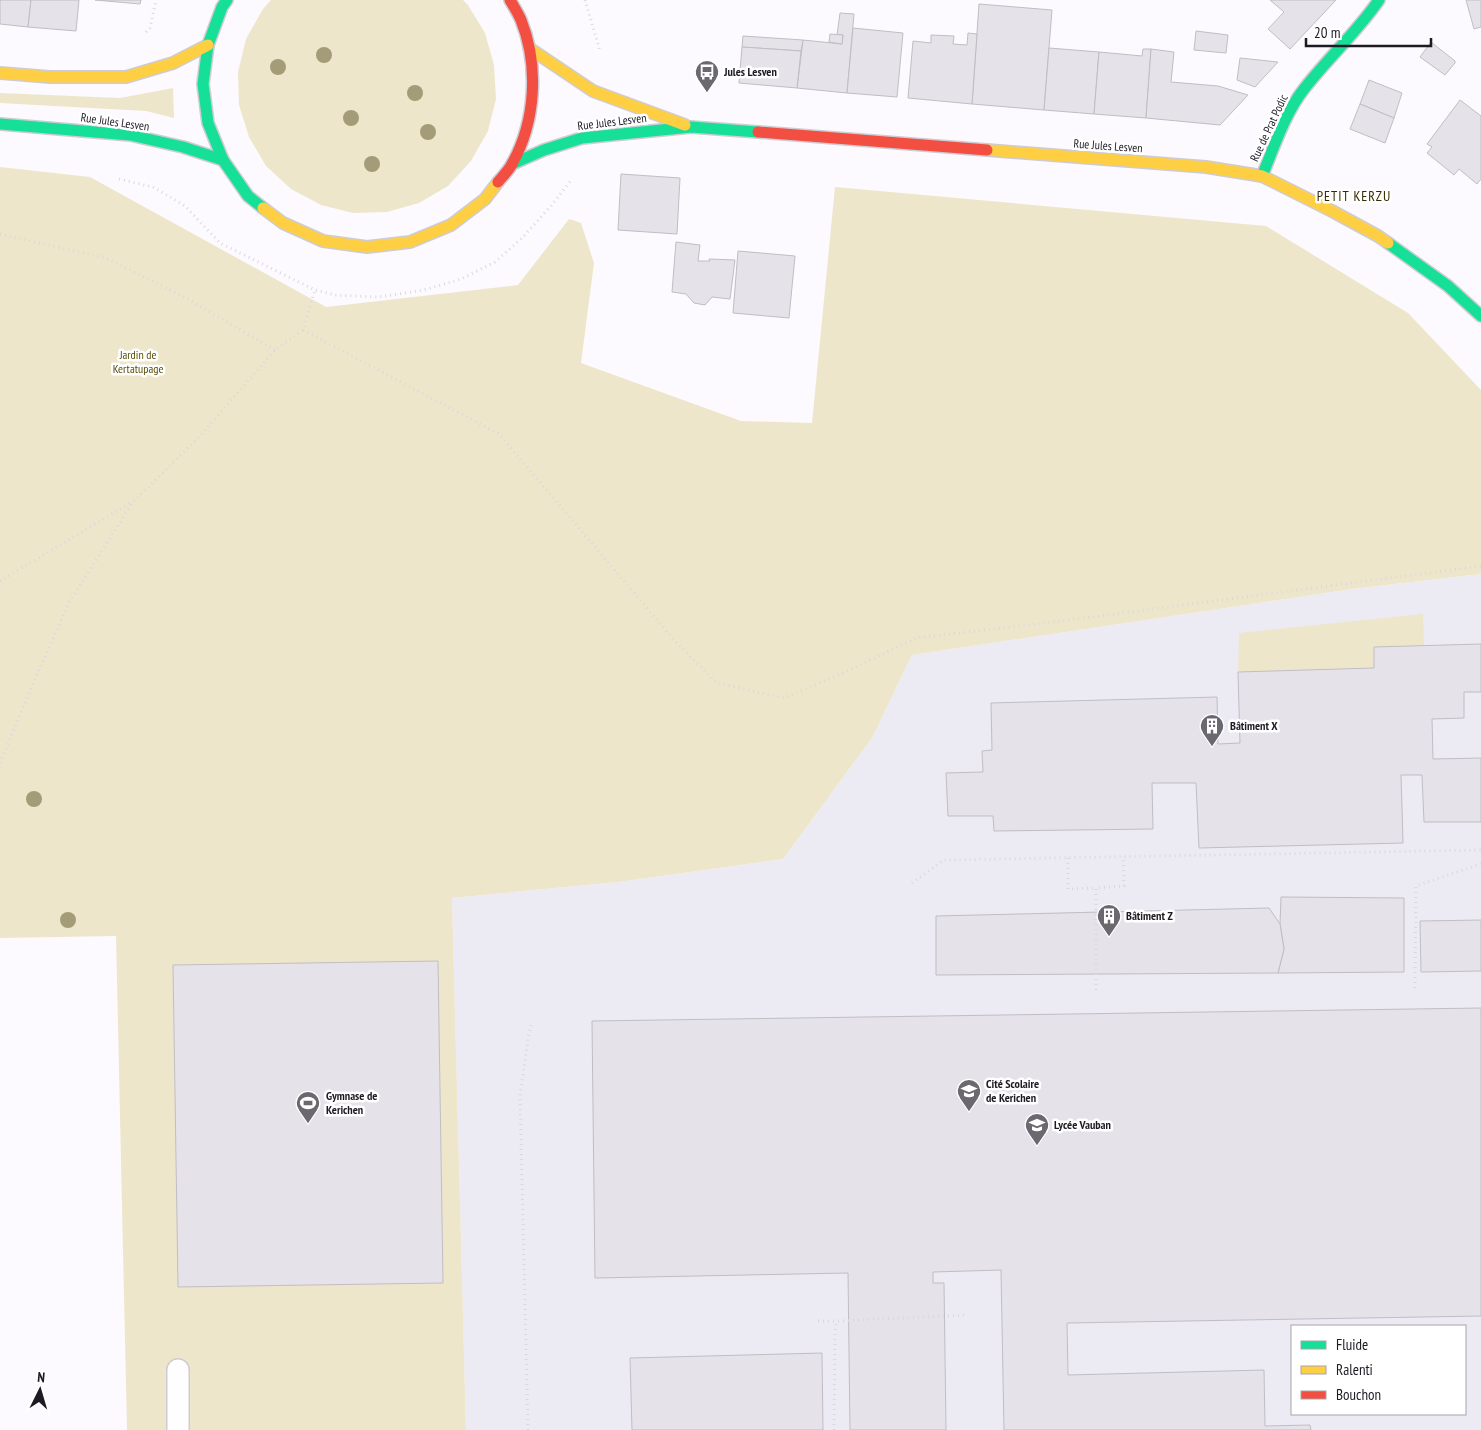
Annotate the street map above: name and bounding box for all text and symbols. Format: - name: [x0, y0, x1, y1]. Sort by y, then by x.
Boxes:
- scale bar: [1306, 15, 1431, 47]
- text: 20 m: [1314, 23, 1340, 42]
- bus stop icon: Jules Lesven: [694, 59, 720, 93]
- place label: Jules Lesven: [723, 64, 777, 79]
- street label: Rue de Prat Podic: [1246, 91, 1291, 164]
- street label: Rue Jules Lesven: [80, 109, 150, 134]
- street label: Rue Jules Lesven: [577, 110, 647, 133]
- street label: Rue Jules Lesven: [1073, 136, 1143, 155]
- district label: PETIT KERZU: [1317, 187, 1391, 205]
- park label: Jardin de Kertatupage: [113, 347, 163, 376]
- building icon: Bâtiment X: [1199, 713, 1225, 747]
- place label: Bâtiment X: [1230, 718, 1278, 733]
- building icon: Bâtiment Z: [1096, 903, 1122, 937]
- place label: Bâtiment Z: [1126, 908, 1173, 923]
- place label: Cité Scolaire de Kerichen: [986, 1076, 1039, 1105]
- school or university icon: Cité Scolaire de Kerichen: [956, 1078, 982, 1112]
- place label: Gymnase de Kerichen: [326, 1088, 377, 1117]
- sports icon: Gymnase de Kerichen: [295, 1090, 321, 1124]
- school or university icon: Lycée Vauban: [1024, 1112, 1050, 1146]
- place label: Lycée Vauban: [1054, 1117, 1111, 1132]
- legend: [1291, 1325, 1466, 1415]
- text: Fluide: [1336, 1335, 1368, 1354]
- text: Ralenti: [1336, 1360, 1373, 1379]
- north arrow: [15, 1365, 65, 1415]
- text: N: [37, 1368, 46, 1386]
- text: Bouchon: [1336, 1385, 1381, 1404]

